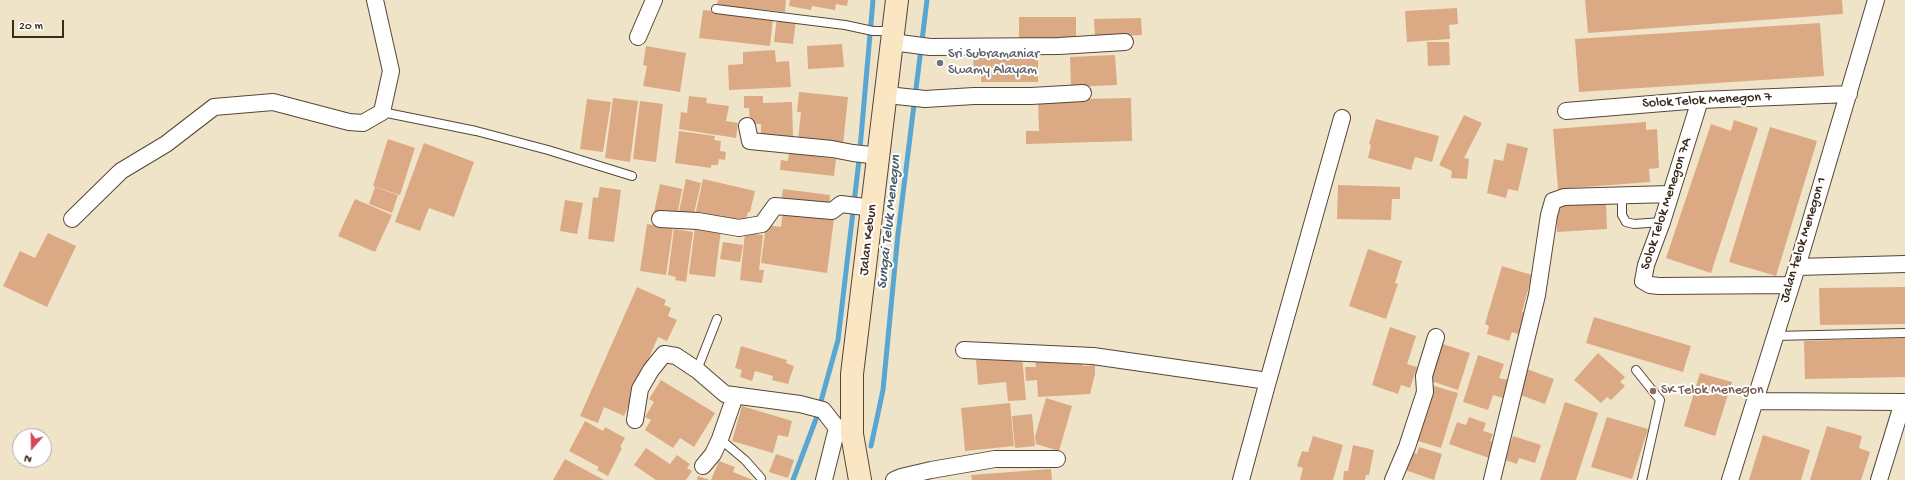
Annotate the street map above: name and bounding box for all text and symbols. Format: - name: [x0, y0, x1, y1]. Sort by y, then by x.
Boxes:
- scale bar: [14, 12, 66, 38]
- text: 20 m: [19, 20, 43, 34]
- place label: Sri Subramaniar Swamy Alayam: [948, 47, 1039, 80]
- marker: Sri Subramaniar Swamy Alayam: [935, 58, 945, 68]
- street label: Solok Telok Menegon 7: [1642, 89, 1772, 113]
- street label: Solok Telok Menegon 7A: [1638, 136, 1696, 272]
- water label: Sungai Teluk Menegun: [874, 154, 906, 290]
- street label: Jalan telok Menegon 1: [1777, 175, 1831, 305]
- street label: Jalan Kebun: [856, 203, 882, 277]
- place label: SK Telok Menegon: [1661, 383, 1764, 399]
- marker: SK Telok Menegon: [1648, 386, 1658, 396]
- north arrow: [12, 428, 52, 468]
- text: N: [23, 451, 34, 465]

